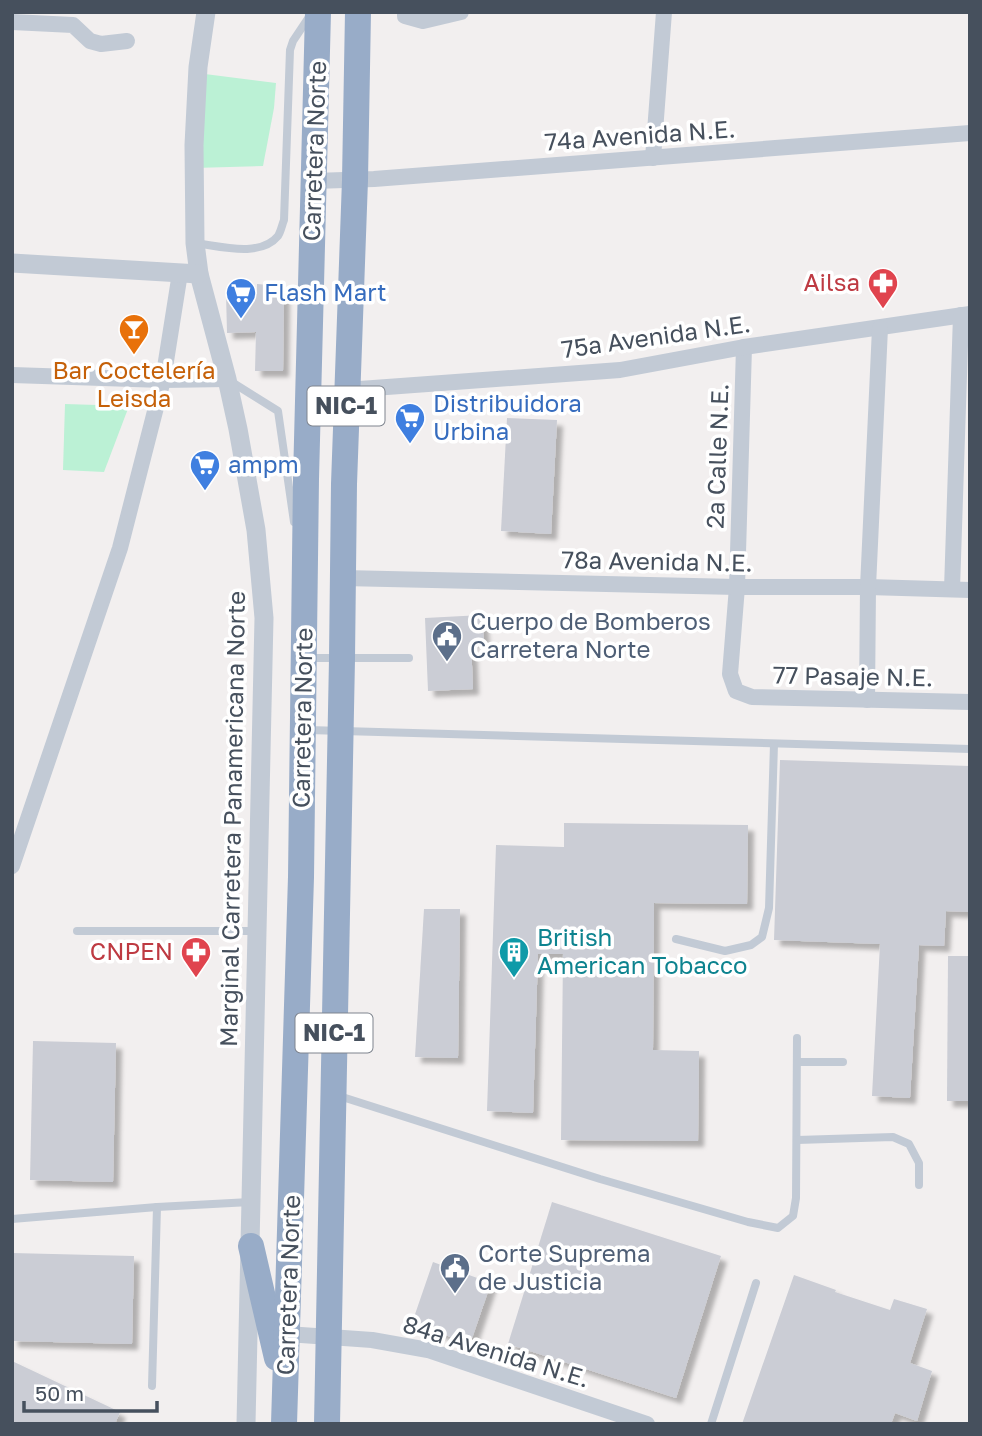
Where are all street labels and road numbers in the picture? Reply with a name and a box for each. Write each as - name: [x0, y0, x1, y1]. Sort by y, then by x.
- street label: Carretera Norte: [296, 60, 331, 242]
- street label: 74a Avenida N.E.: [543, 113, 736, 156]
- street label: 75a Avenida N.E.: [559, 308, 752, 363]
- street label: 2a Calle N.E.: [699, 383, 734, 529]
- road number: NIC-1: [308, 386, 384, 426]
- street label: 78a Avenida N.E.: [561, 544, 753, 577]
- street label: Marginal Carretera Panamericana Norte: [213, 591, 250, 1047]
- street label: Carretera Norte: [285, 627, 318, 808]
- street label: 77 Pasaje N.E.: [773, 660, 933, 691]
- road number: NIC-1: [296, 1014, 372, 1052]
- street label: Carretera Norte: [270, 1194, 305, 1376]
- street label: 84a Avenida N.E.: [400, 1308, 593, 1393]

